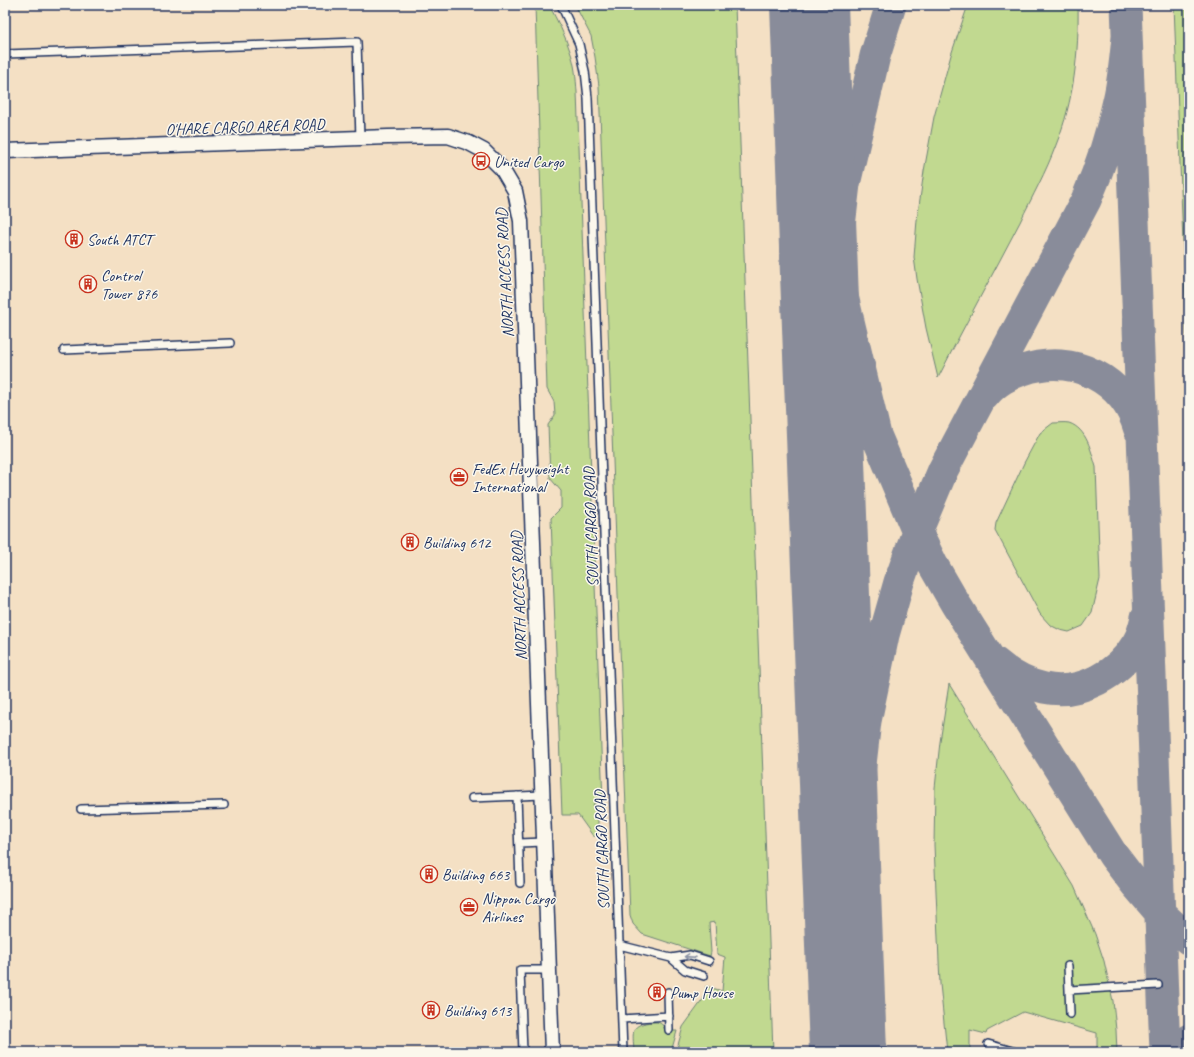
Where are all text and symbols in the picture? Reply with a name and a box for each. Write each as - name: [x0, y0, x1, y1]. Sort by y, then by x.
- street label: O'HARE CARGO AREA ROAD: [165, 114, 327, 140]
- bus stop icon: United Cargo: [471, 151, 491, 171]
- place label: United Cargo: [494, 152, 565, 172]
- street label: NORTH ACCESS ROAD: [492, 206, 518, 338]
- building icon: South ATCT: [64, 229, 84, 249]
- place label: South ATCT: [87, 230, 157, 250]
- place label: Control Tower 876: [101, 266, 158, 304]
- building icon: Control Tower 876: [78, 274, 98, 294]
- place label: FedEx Hevyweight International: [472, 459, 570, 497]
- street label: SOUTH CARGO ROAD: [579, 465, 603, 587]
- office icon: FedEx Hevyweight International: [449, 467, 469, 487]
- street label: NORTH ACCESS ROAD: [507, 529, 531, 661]
- building icon: Building 612: [400, 532, 420, 552]
- place label: Building 612: [423, 533, 492, 553]
- street label: SOUTH CARGO ROAD: [590, 788, 614, 910]
- building icon: Building 663: [419, 864, 439, 884]
- place label: Building 663: [442, 865, 511, 885]
- place label: Nippon Cargo Airlines: [482, 889, 556, 927]
- office icon: Nippon Cargo Airlines: [459, 897, 479, 917]
- one-way arrow: [684, 953, 697, 960]
- building icon: Pump House: [647, 982, 667, 1002]
- place label: Pump House: [670, 983, 735, 1003]
- building icon: Building 613: [421, 1000, 441, 1020]
- place label: Building 613: [444, 1001, 513, 1021]

